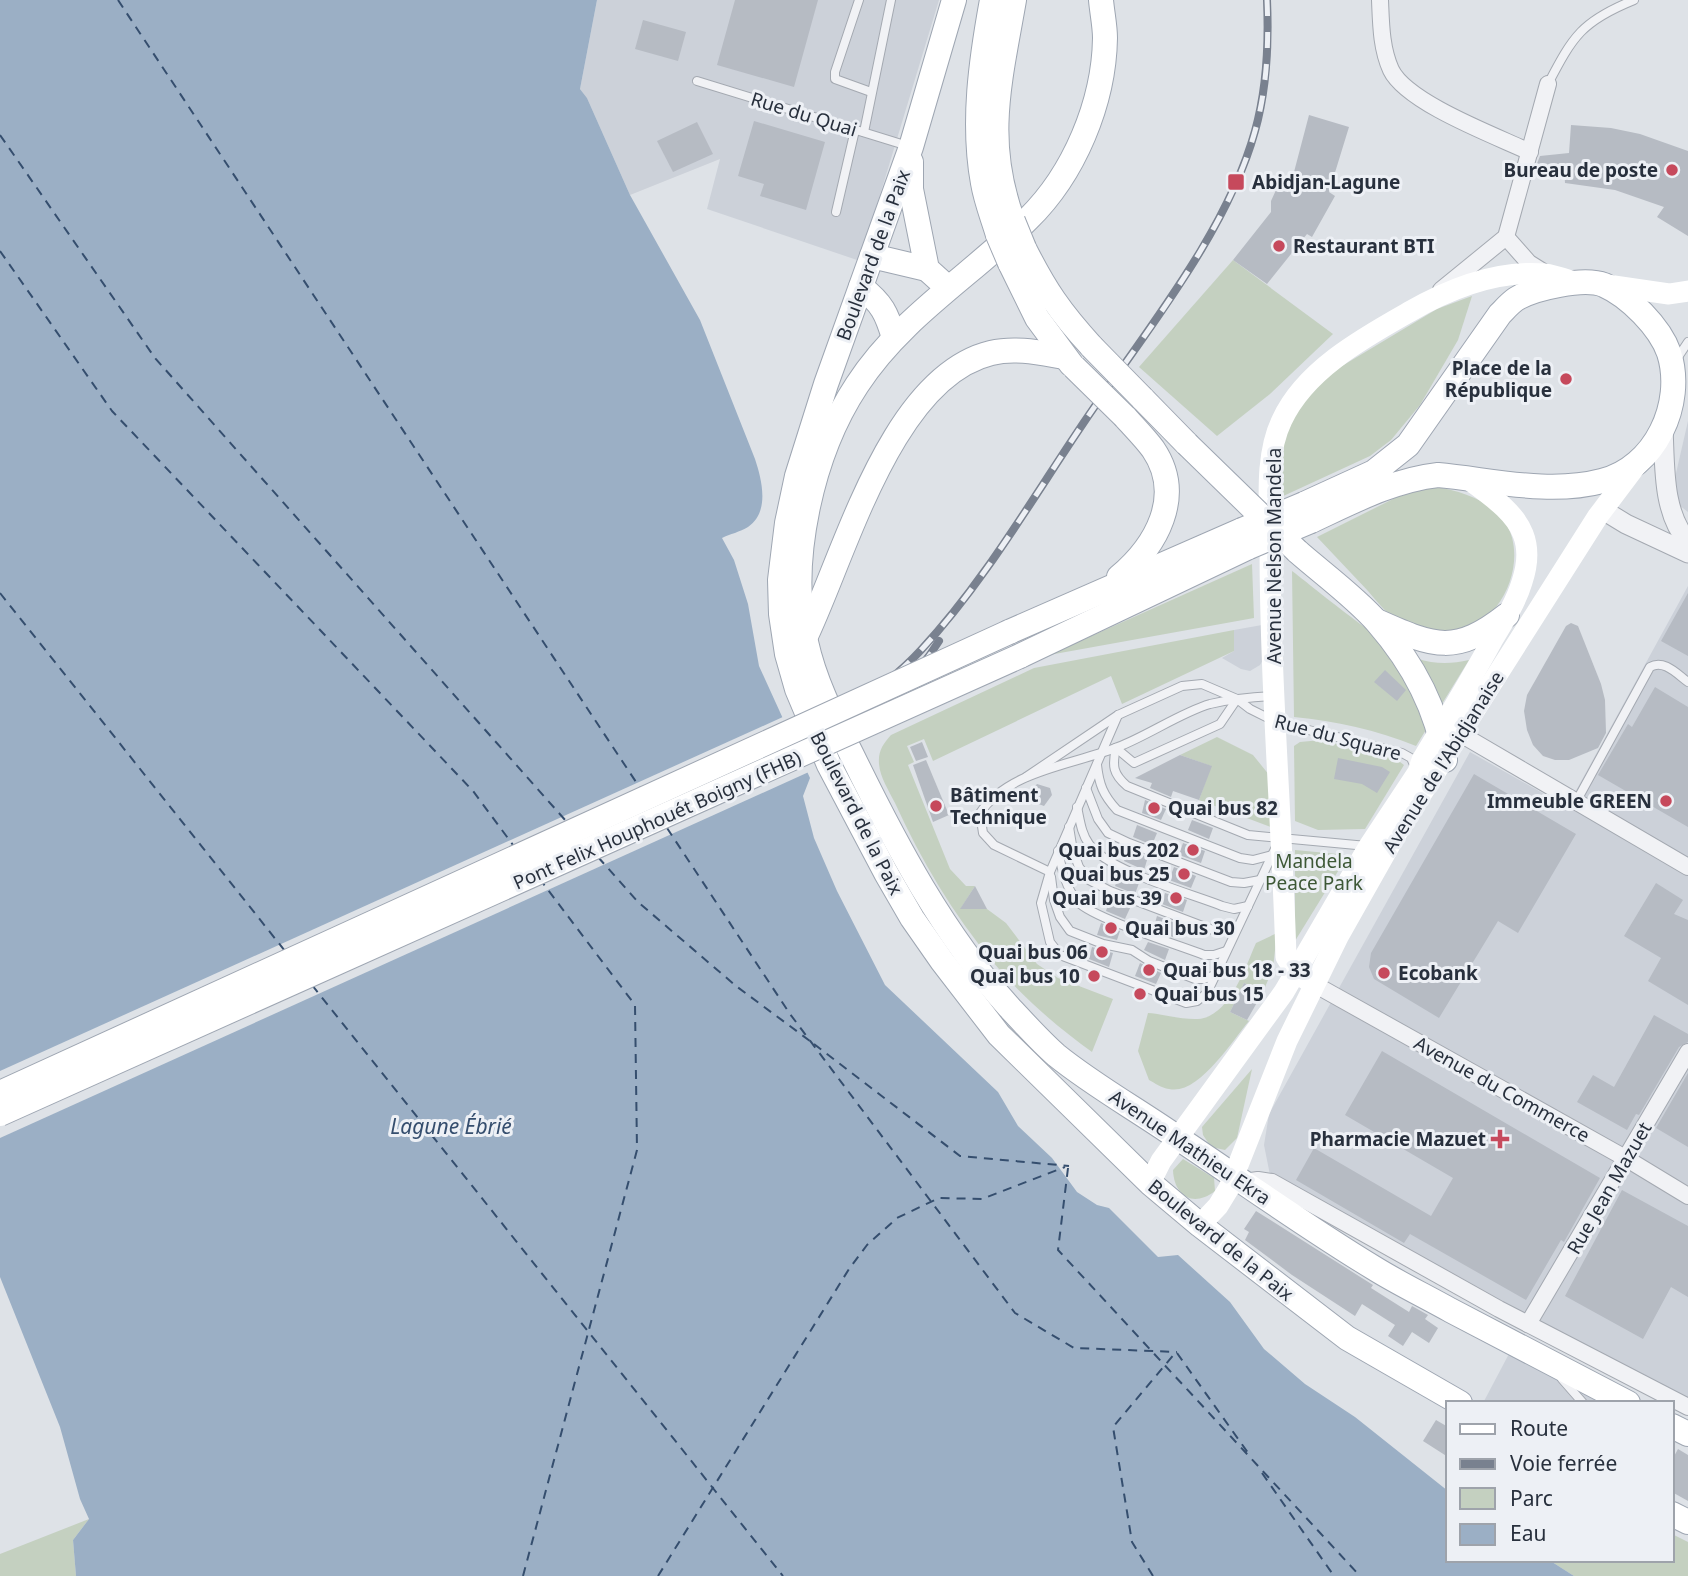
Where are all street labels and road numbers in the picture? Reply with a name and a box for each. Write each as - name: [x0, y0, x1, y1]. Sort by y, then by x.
- street label: Rue du Quai: [748, 86, 860, 142]
- street label: Boulevard de la Paix: [830, 166, 916, 344]
- street label: Avenue Nelson Mandela: [1261, 448, 1287, 664]
- street label: Avenue de l'Abidjanaise: [1376, 666, 1510, 858]
- street label: Rue du Square: [1272, 708, 1404, 766]
- street label: Boulevard de la Paix: [805, 727, 909, 899]
- street label: Pont Felix Houphouét Boigny (FHB): [509, 744, 805, 896]
- street label: Avenue du Commerce: [1410, 1030, 1594, 1148]
- street label: Avenue Mathieu Ekra: [1104, 1083, 1276, 1211]
- street label: Rue Jean Mazuet: [1561, 1117, 1657, 1259]
- street label: Boulevard de la Paix: [1143, 1173, 1299, 1307]

